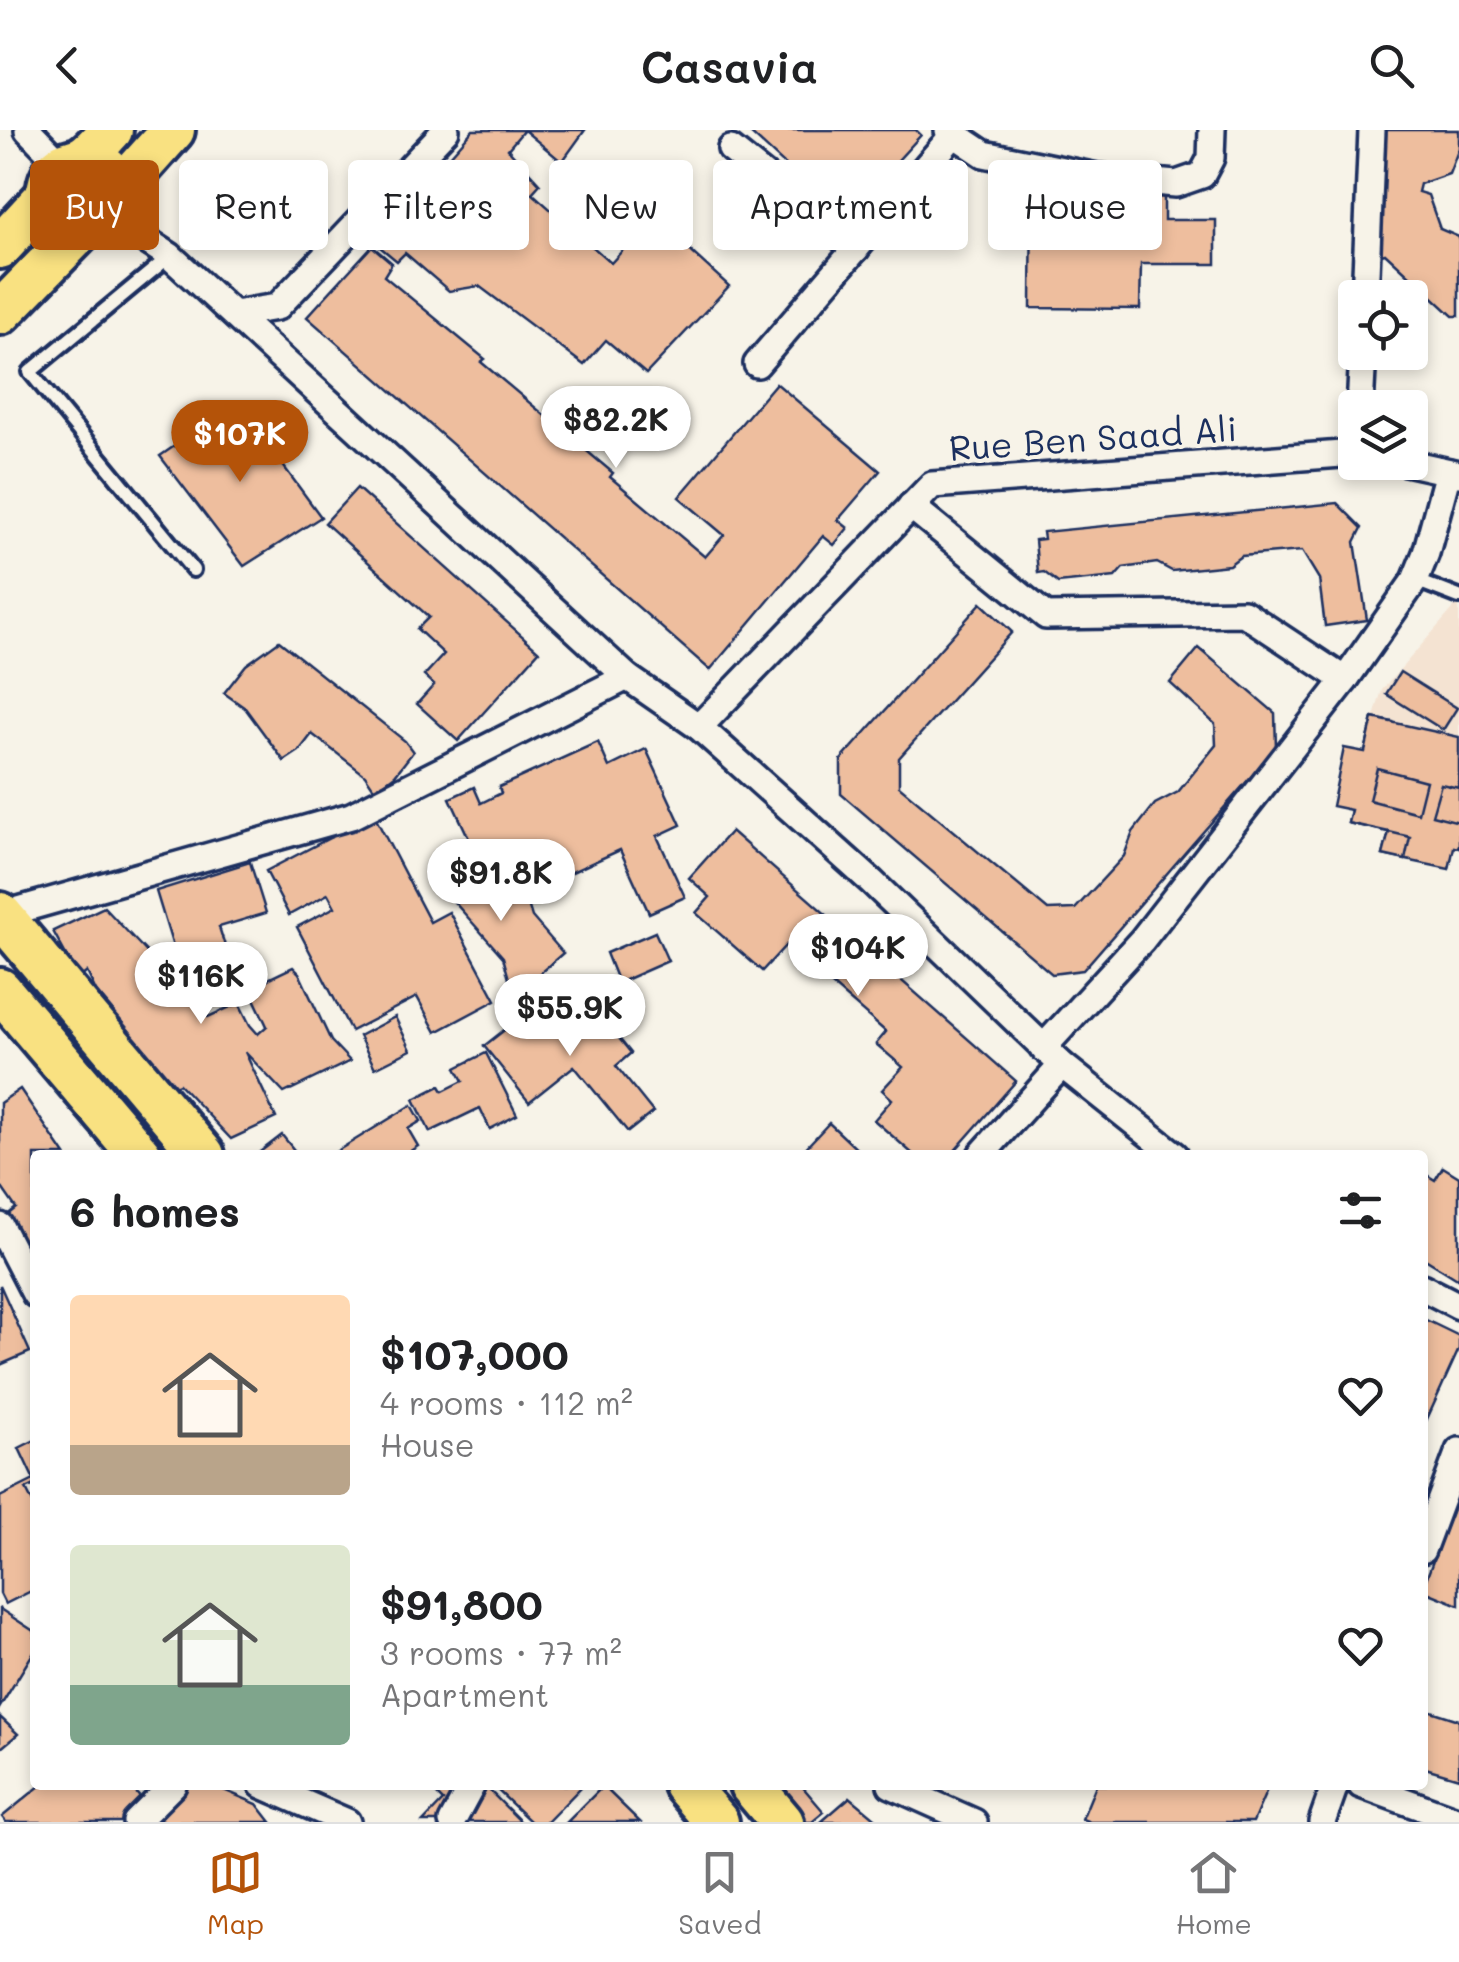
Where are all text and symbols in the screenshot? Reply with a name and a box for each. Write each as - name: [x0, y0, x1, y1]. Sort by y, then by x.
- text: Casavia: [641, 36, 818, 94]
- icon: back: [40, 38, 95, 93]
- icon: search: [1364, 38, 1419, 93]
- chip: Buy: [30, 160, 159, 250]
- chip: Rent: [179, 160, 328, 250]
- chip: Filters: [348, 160, 529, 250]
- chip: New: [549, 160, 693, 250]
- chip: Apartment: [713, 160, 968, 250]
- chip: House: [988, 160, 1162, 250]
- map controls: [1338, 280, 1428, 480]
- button: locate: [1338, 280, 1428, 370]
- pin: $82.2K: [535, 386, 697, 471]
- button: layers: [1338, 390, 1428, 480]
- text: $82.2K: [563, 397, 669, 439]
- pin: $107K: [170, 400, 310, 485]
- street label: Rue Ben Saad Ali: [947, 404, 1239, 470]
- text: $107K: [193, 411, 287, 453]
- pin: $91.8K: [420, 839, 582, 924]
- text: $91.8K: [449, 850, 553, 892]
- pin: $104K: [788, 914, 928, 999]
- text: $104K: [810, 925, 906, 967]
- pin: $116K: [131, 942, 271, 1027]
- text: $116K: [157, 953, 245, 995]
- pin: $55.9K: [489, 974, 651, 1059]
- text: $55.9K: [516, 985, 624, 1027]
- text: 6 homes: [70, 1183, 240, 1238]
- icon: filters: [1333, 1183, 1388, 1238]
- text: $107,000: [380, 1326, 569, 1381]
- icon: home: [150, 1335, 270, 1455]
- icon: heart: [1333, 1368, 1388, 1423]
- text: 4 rooms · 112 m²: [380, 1381, 633, 1423]
- text: House: [380, 1423, 475, 1465]
- text: $91,800: [380, 1576, 543, 1631]
- icon: home: [150, 1585, 270, 1705]
- icon: heart: [1333, 1618, 1388, 1673]
- text: 3 rooms · 77 m²: [380, 1631, 622, 1673]
- text: Apartment: [380, 1673, 549, 1715]
- tab: Map: [207, 1845, 264, 1941]
- tab: Saved: [678, 1845, 761, 1941]
- tab: Home: [1176, 1845, 1252, 1941]

